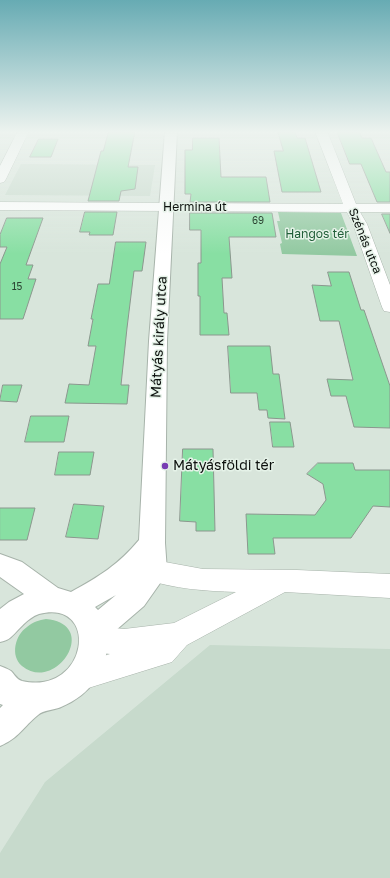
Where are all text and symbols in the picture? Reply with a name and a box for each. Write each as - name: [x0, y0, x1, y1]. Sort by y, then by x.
- street label: Hermina út: [163, 200, 227, 214]
- street label: Szénás utca: [345, 206, 385, 276]
- house number: 69: [252, 215, 264, 227]
- park label: Hangos tér: [285, 227, 349, 241]
- street label: Mátyás király utca: [147, 276, 171, 398]
- house number: 15: [12, 281, 22, 293]
- place label: Mátyásföldi tér: [173, 458, 274, 474]
- marker: Mátyásföldi tér: [160, 461, 170, 471]

